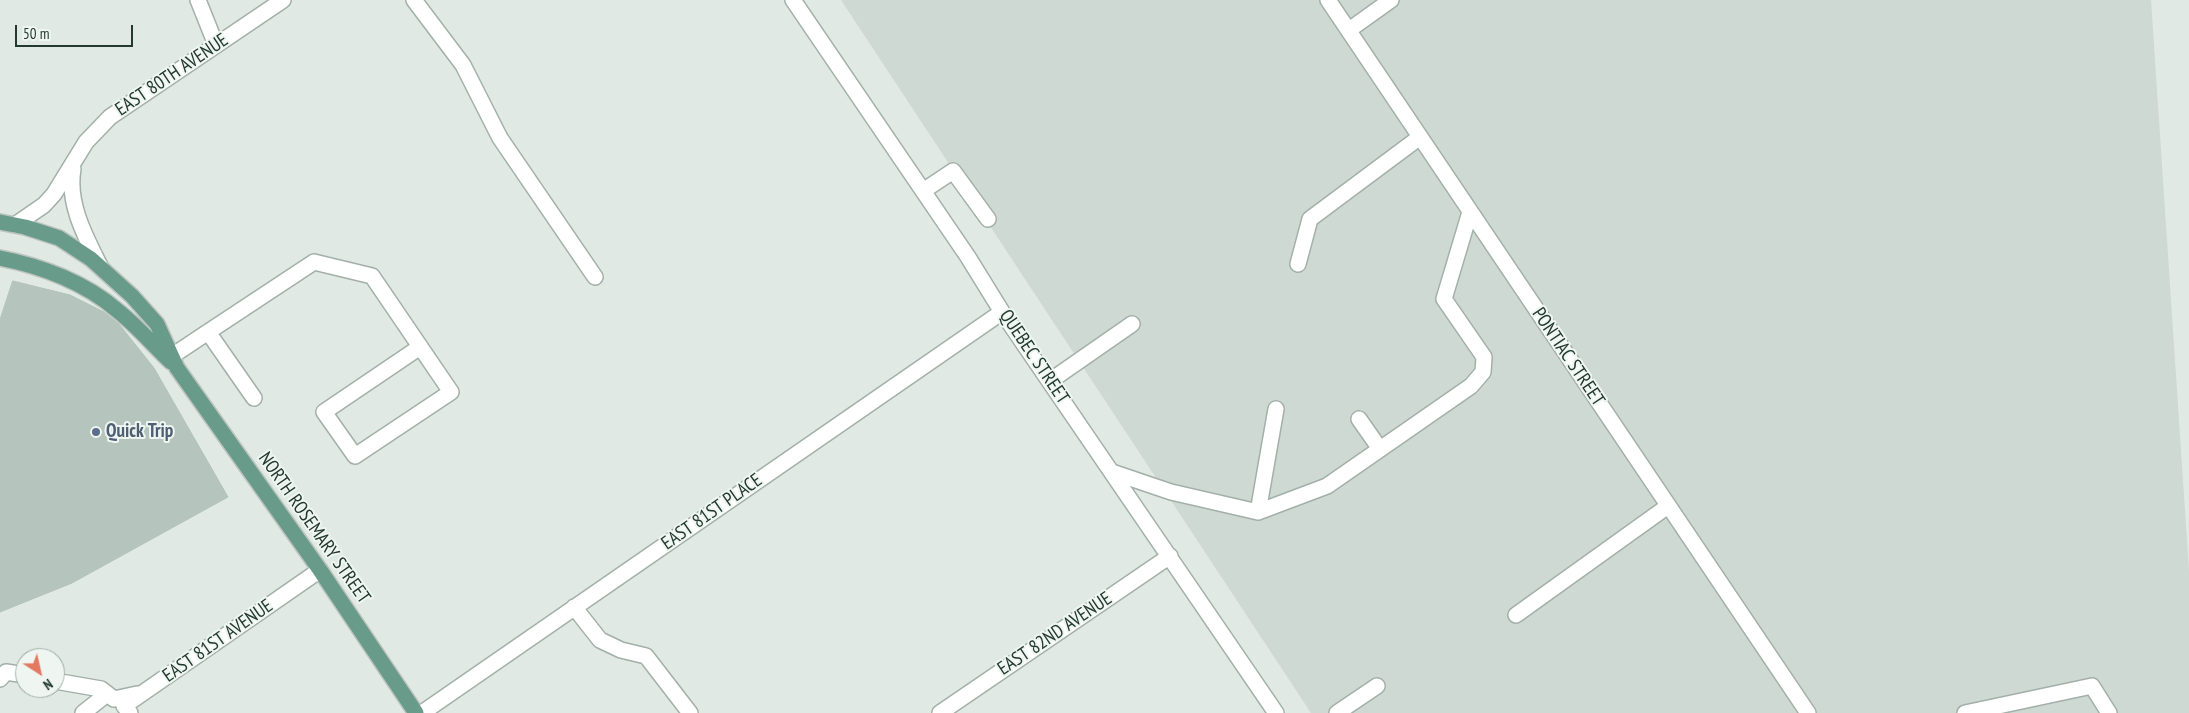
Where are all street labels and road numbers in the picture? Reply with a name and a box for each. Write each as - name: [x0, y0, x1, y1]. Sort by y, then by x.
- street label: EAST 80TH AVENUE: [111, 29, 233, 121]
- street label: PONTIAC STREET: [1527, 303, 1609, 411]
- street label: QUEBEC STREET: [994, 306, 1074, 408]
- street label: NORTH ROSEMARY STREET: [253, 448, 375, 608]
- street label: EAST 81ST PLACE: [657, 469, 767, 555]
- street label: EAST 82ND AVENUE: [994, 587, 1116, 681]
- street label: EAST 81ST AVENUE: [159, 595, 277, 687]

